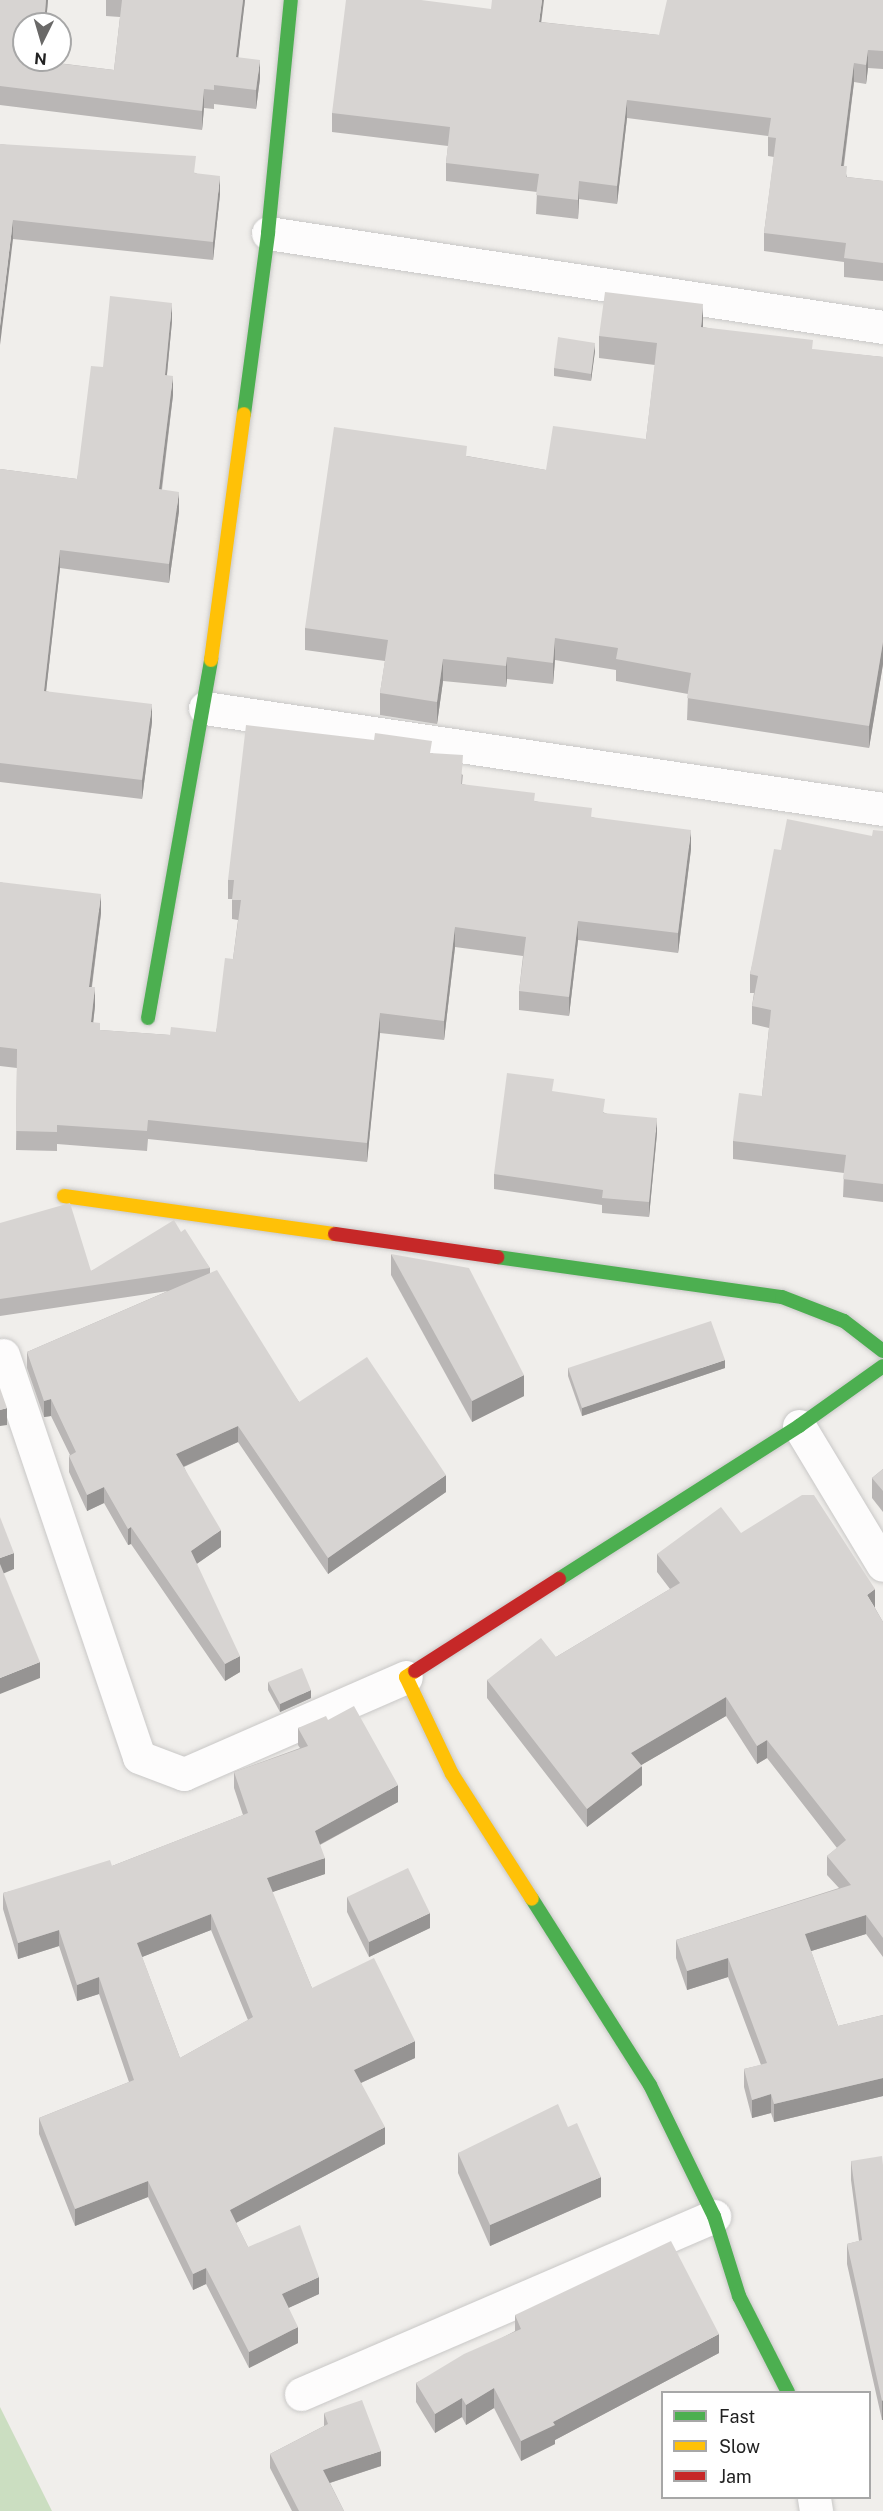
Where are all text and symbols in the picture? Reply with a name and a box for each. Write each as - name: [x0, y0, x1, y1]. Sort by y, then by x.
- north arrow: [12, 12, 72, 72]
- text: N: [34, 48, 48, 68]
- legend: [661, 2391, 871, 2499]
- text: Fast: [719, 2406, 755, 2427]
- text: Slow: [719, 2436, 760, 2457]
- text: Jam: [719, 2466, 752, 2487]

